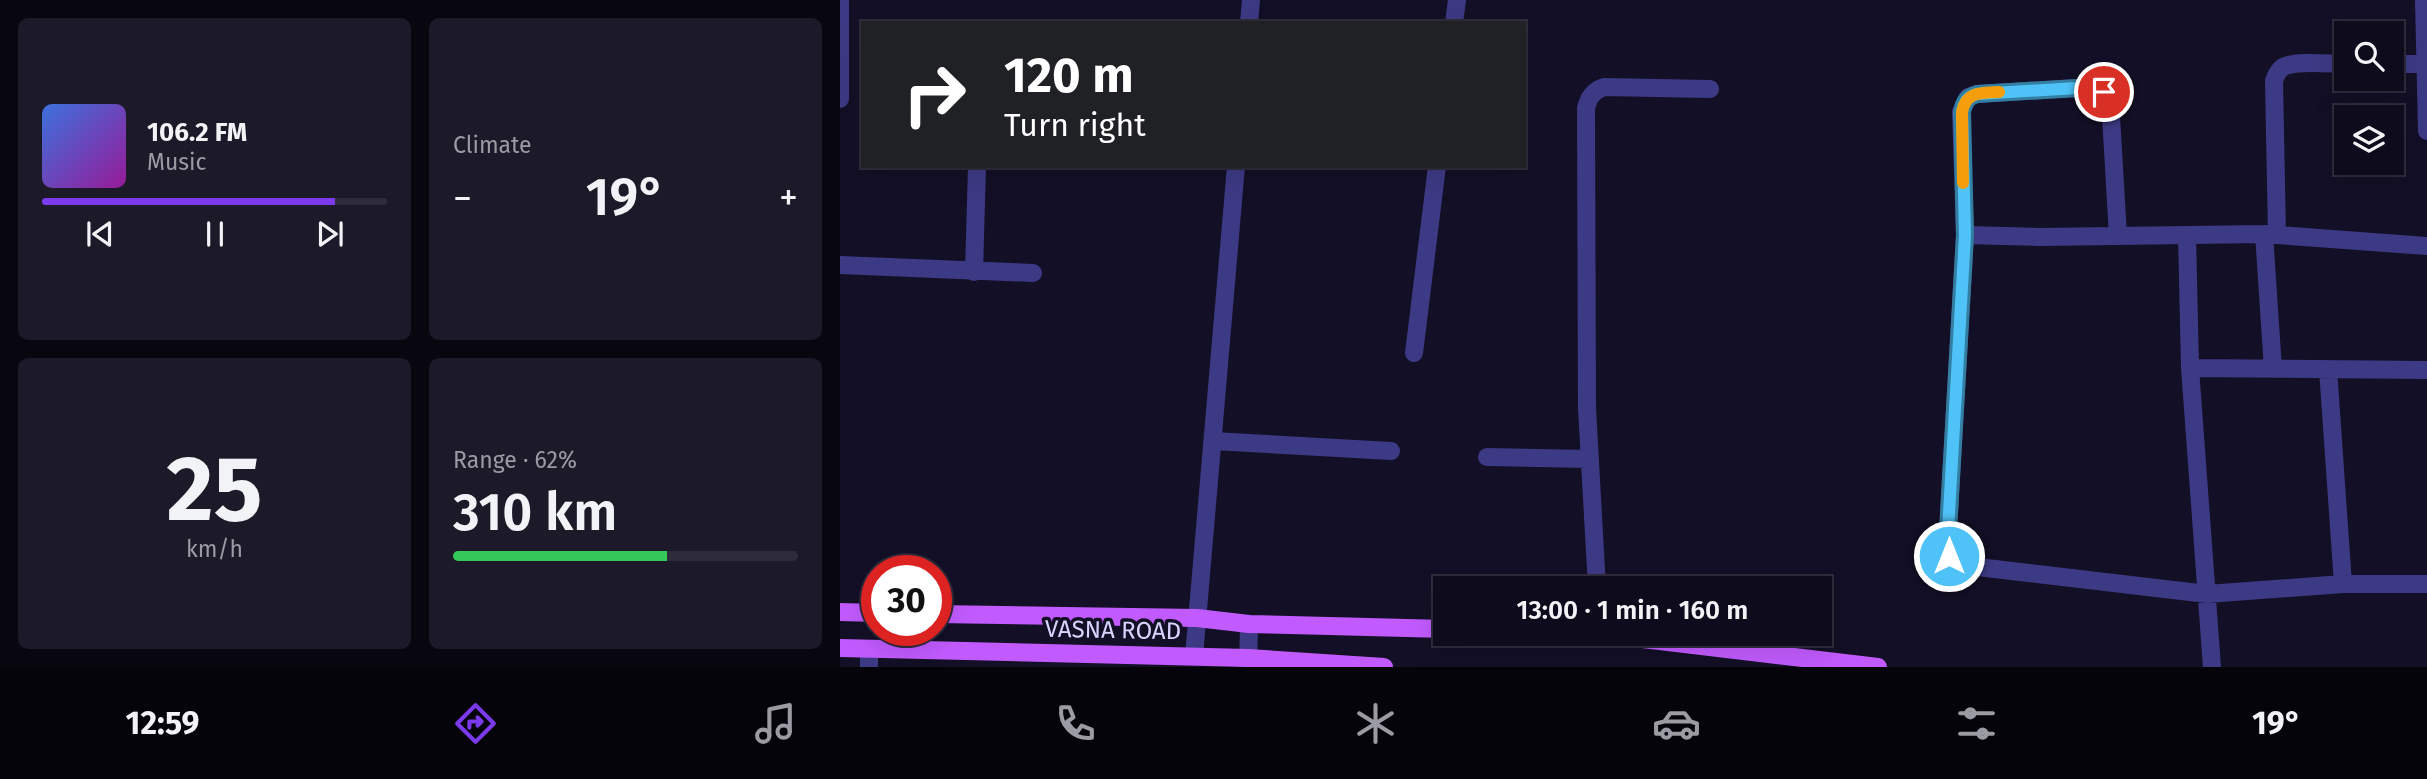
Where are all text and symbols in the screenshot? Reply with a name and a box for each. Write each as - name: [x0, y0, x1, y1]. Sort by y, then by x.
- map controls: [2334, 21, 2404, 175]
- button: search: [2334, 21, 2404, 91]
- text: 120 m: [1004, 46, 1134, 105]
- icon: right: [889, 49, 980, 140]
- pin: [2074, 62, 2134, 122]
- icon: arrive: [2085, 73, 2123, 111]
- button: layers: [2334, 105, 2404, 175]
- text: Turn right: [1004, 106, 1146, 144]
- text: 106.2 FM: [147, 117, 247, 148]
- text: Climate: [453, 131, 532, 159]
- text: Music: [147, 148, 207, 176]
- text: 19°: [586, 166, 665, 229]
- text: −: [453, 175, 472, 221]
- text: +: [779, 175, 798, 221]
- icon: previous: [81, 215, 119, 253]
- icon: pause: [196, 215, 234, 253]
- icon: next: [311, 215, 349, 253]
- text: 25: [167, 435, 262, 544]
- text: Range · 62%: [453, 446, 577, 474]
- text: 310 km: [453, 481, 617, 544]
- position arrow: [1912, 519, 1986, 593]
- text: km/h: [186, 535, 243, 563]
- speed limit sign: 30: [861, 555, 952, 646]
- text: 13:00 · 1 min · 160 m: [1517, 595, 1748, 626]
- street label: VASNA ROAD: [1045, 615, 1181, 645]
- icon: directions: [451, 699, 500, 748]
- icon: music: [751, 699, 800, 748]
- icon: phone: [1051, 699, 1100, 748]
- icon: climate: [1351, 699, 1400, 748]
- icon: car: [1652, 699, 1701, 748]
- icon: filters: [1952, 699, 2001, 748]
- text: 12:59: [126, 704, 200, 742]
- text: 19°: [2252, 704, 2301, 742]

